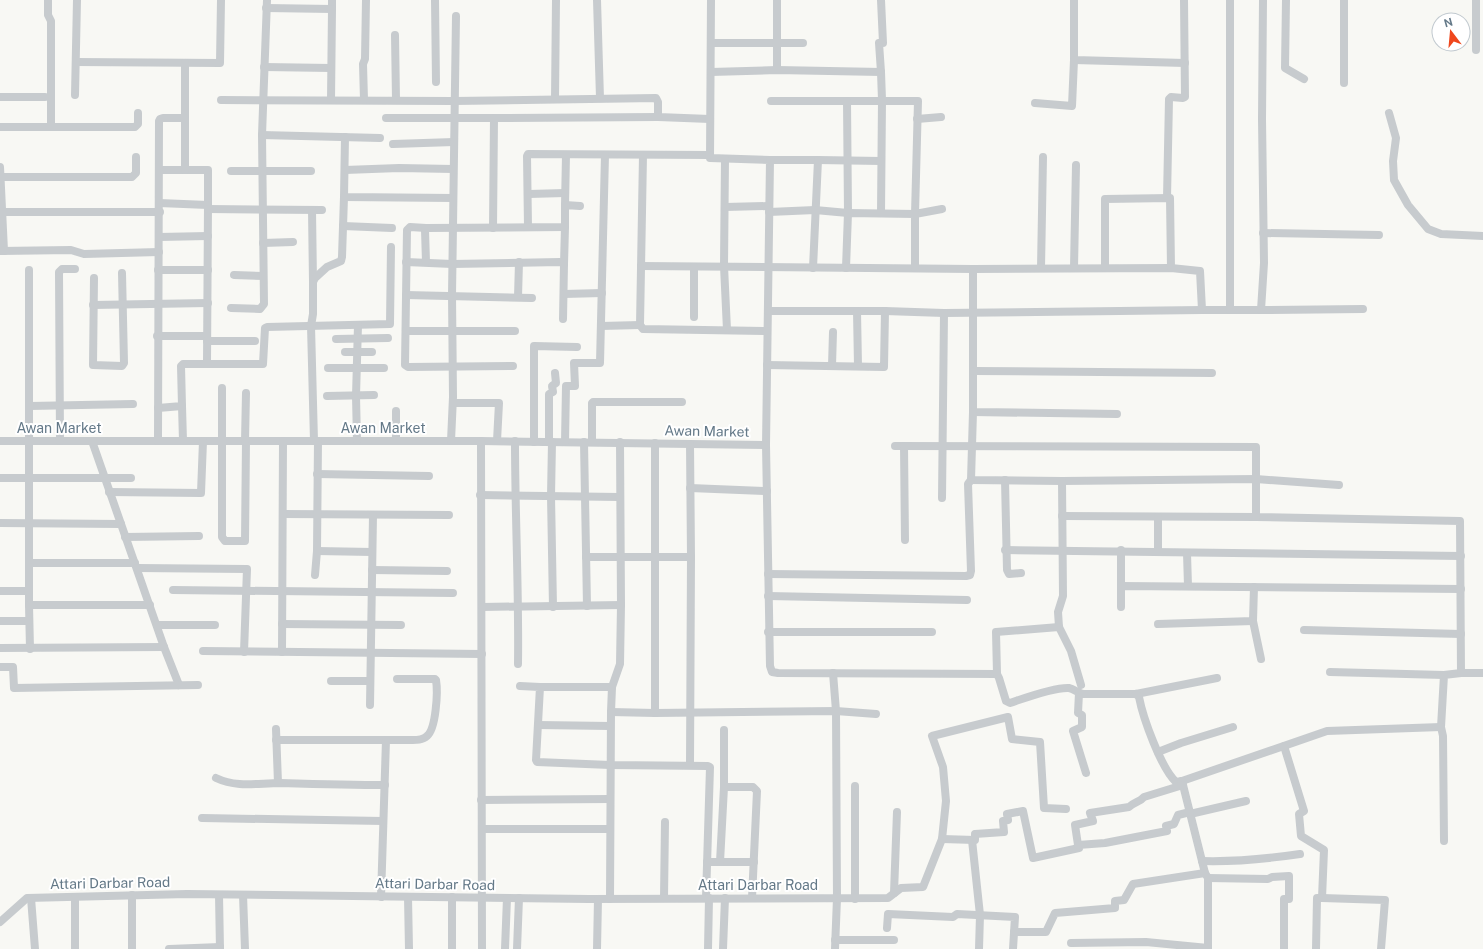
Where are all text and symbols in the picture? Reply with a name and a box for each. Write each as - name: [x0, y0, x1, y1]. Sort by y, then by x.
- north arrow: [1431, 12, 1471, 52]
- text: N: [1442, 15, 1454, 29]
- street label: Awan Market: [16, 420, 102, 436]
- street label: Awan Market: [340, 420, 426, 436]
- street label: Awan Market: [664, 422, 750, 440]
- street label: Attari Darbar Road: [50, 874, 170, 892]
- street label: Attari Darbar Road: [375, 875, 495, 893]
- street label: Attari Darbar Road: [698, 877, 818, 893]

